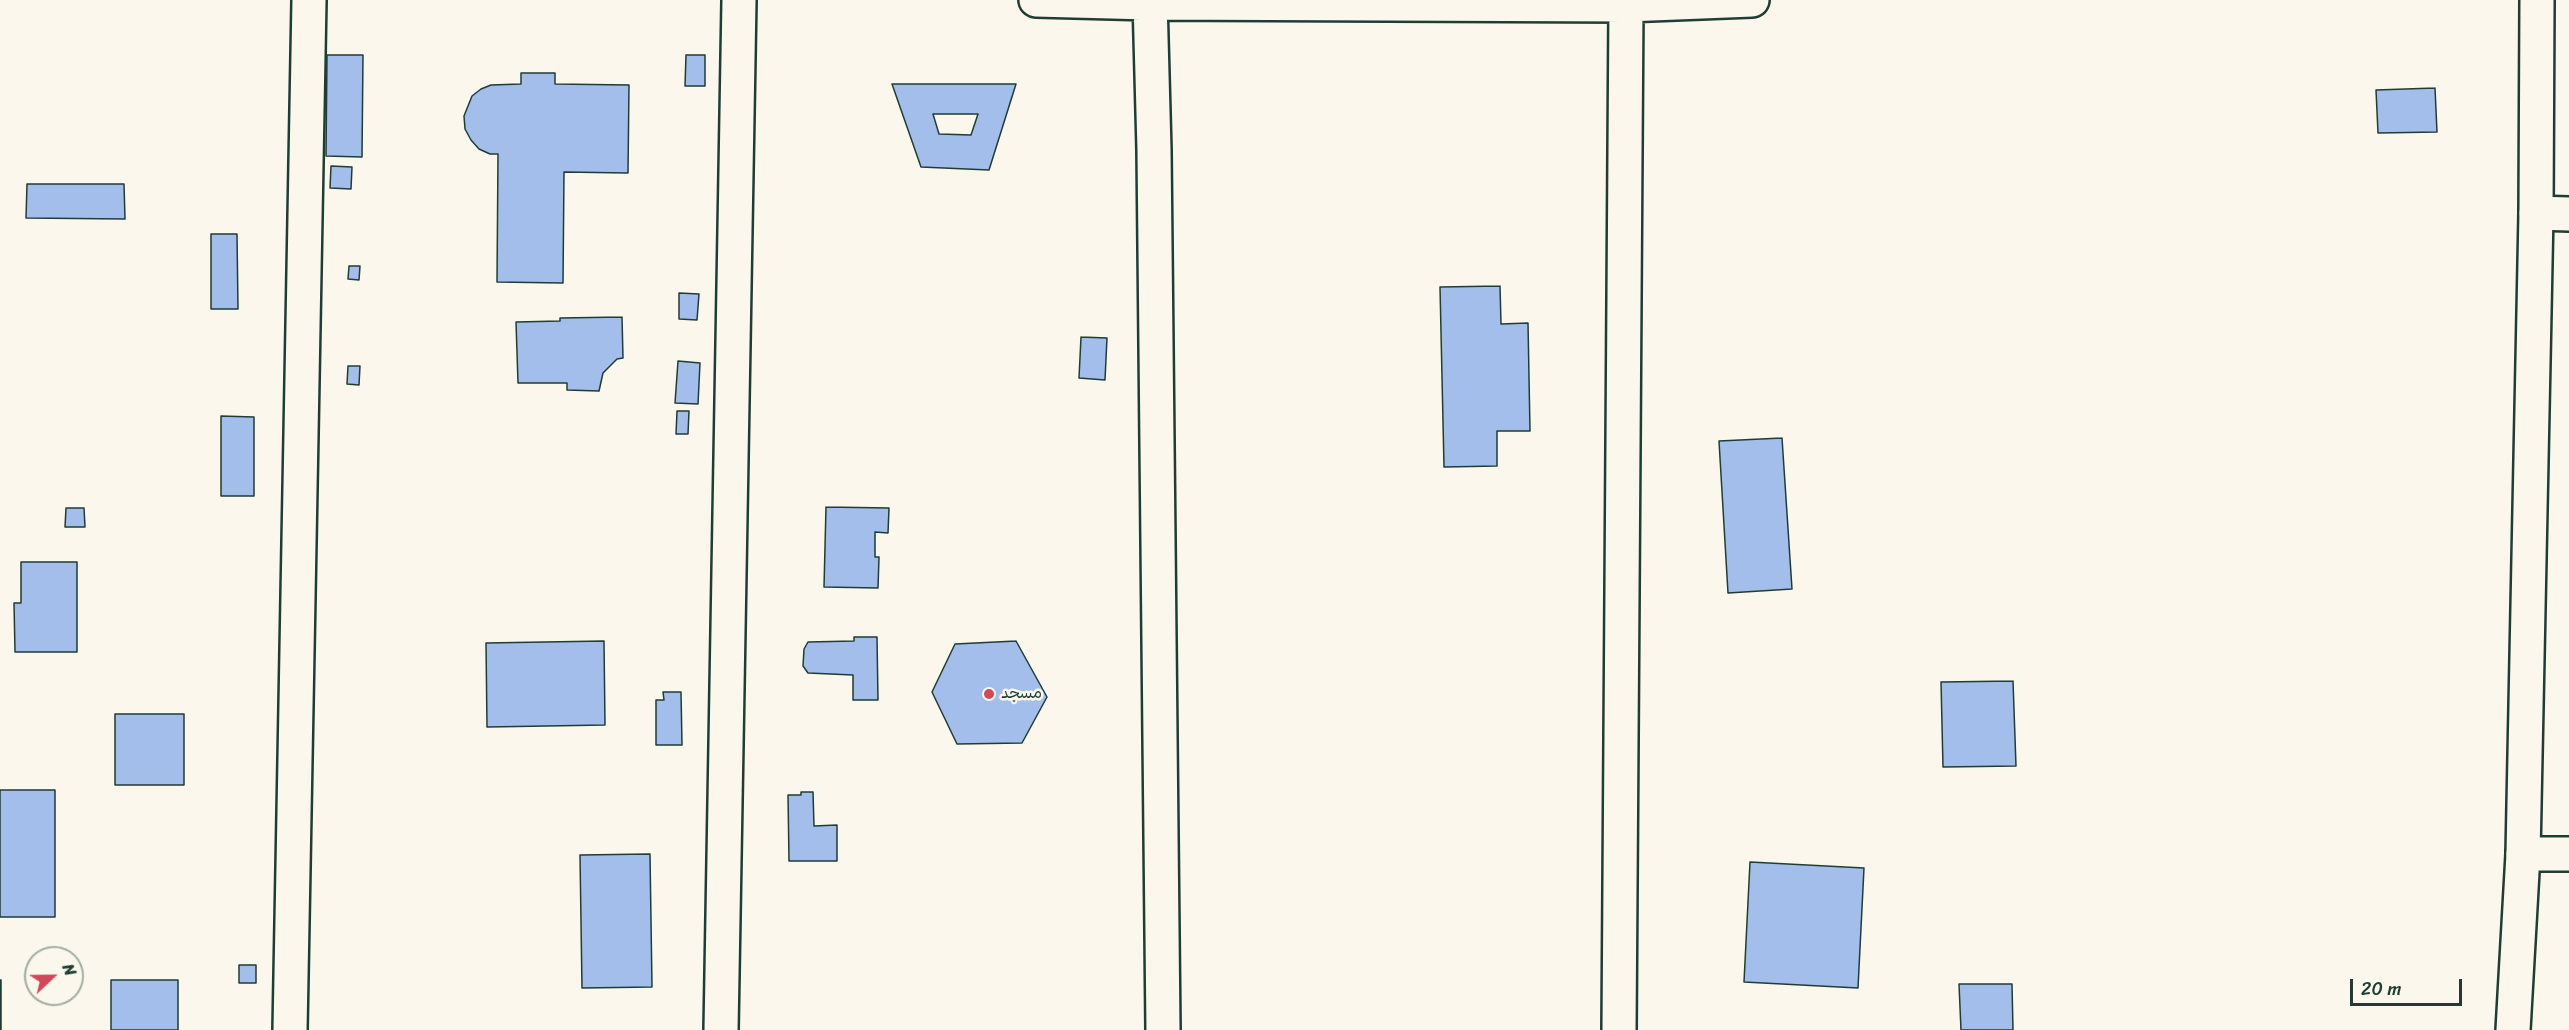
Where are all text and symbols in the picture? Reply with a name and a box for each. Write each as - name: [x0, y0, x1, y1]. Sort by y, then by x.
- place label: مسجد: [1001, 684, 1042, 704]
- marker: مسجد: [982, 687, 996, 701]
- north arrow: [24, 946, 84, 1006]
- text: N: [54, 959, 85, 980]
- scale bar: [2353, 967, 2466, 1005]
- text: 20 m: [2361, 973, 2401, 1005]

